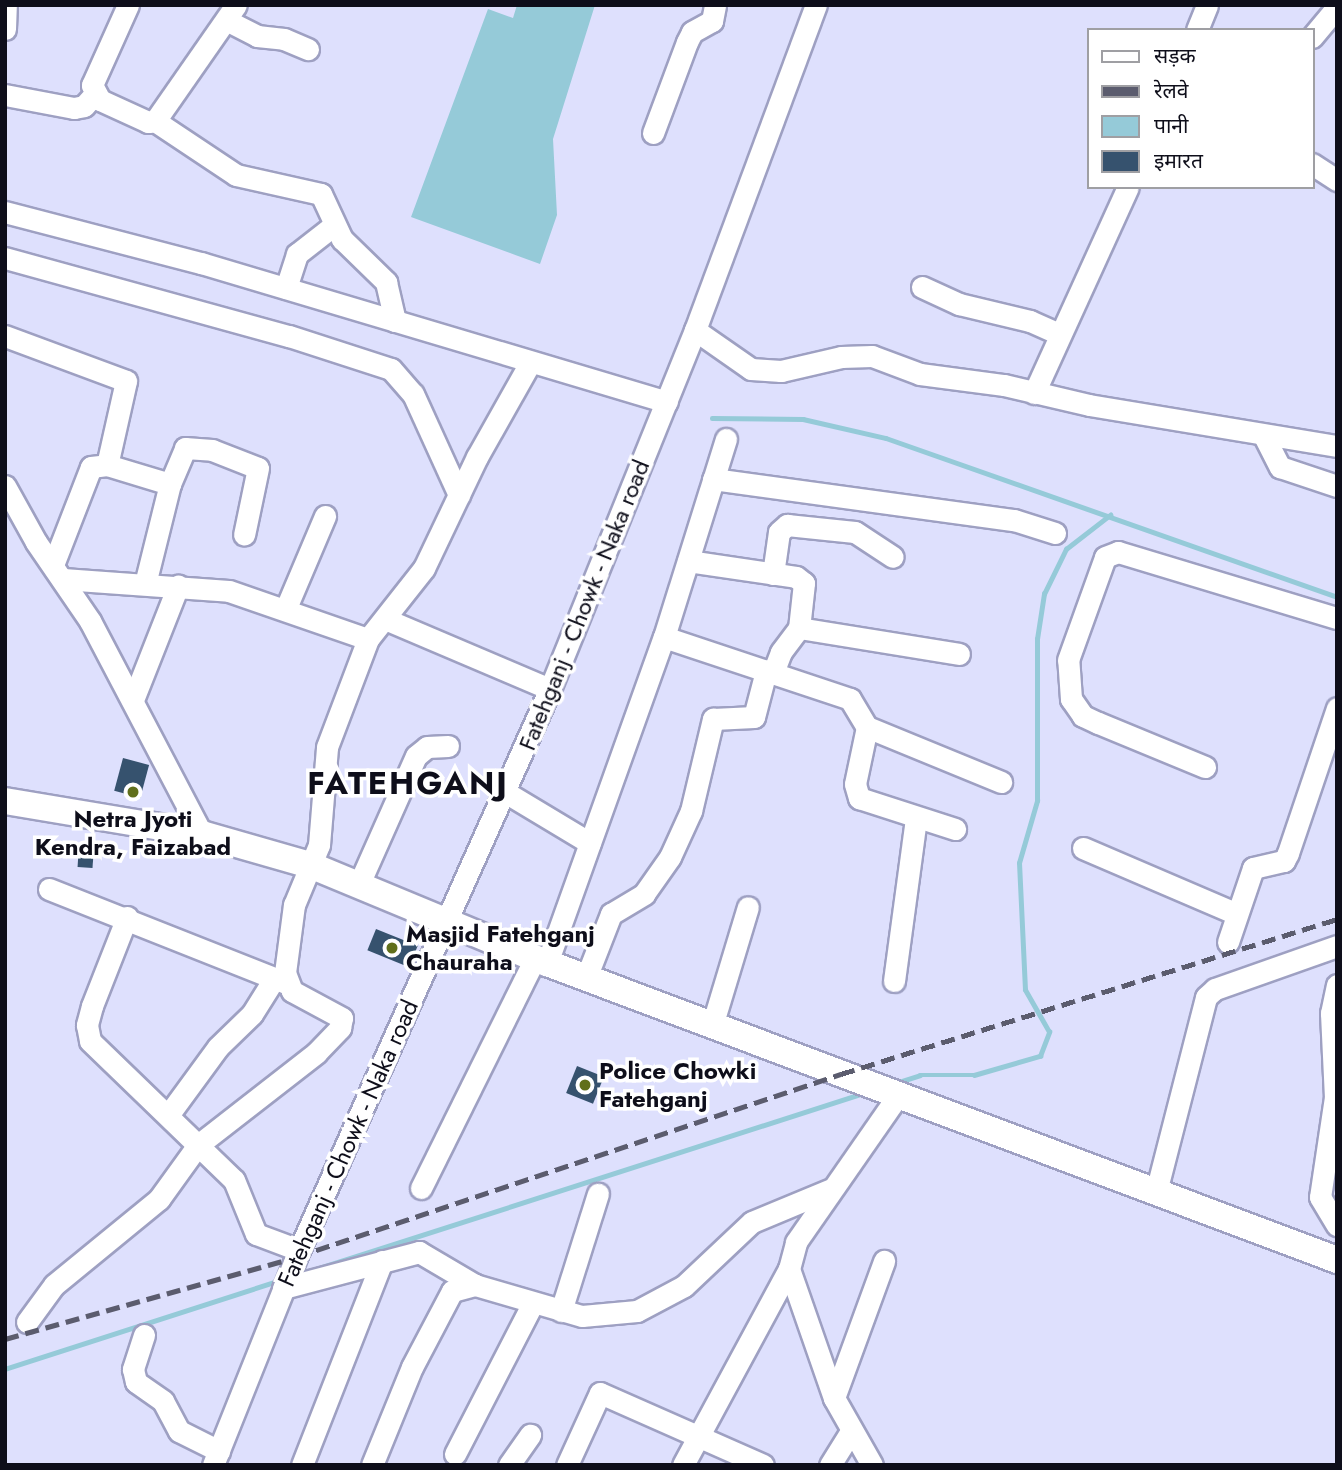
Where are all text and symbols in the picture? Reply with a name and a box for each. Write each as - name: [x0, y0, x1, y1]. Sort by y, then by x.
- legend: [1086, 28, 1314, 189]
- text: सड़क: [1154, 41, 1196, 71]
- text: रेलवे: [1154, 76, 1189, 106]
- text: पानी: [1154, 111, 1188, 141]
- text: इमारत: [1154, 146, 1203, 176]
- street label: Fatehganj - Chowk - Naka road: [512, 456, 656, 754]
- district label: FATEHGANJ: [308, 764, 508, 802]
- marker: Netra Jyoti Kendra, Faizabad: [123, 782, 143, 802]
- place label: Netra Jyoti Kendra, Faizabad: [35, 805, 231, 861]
- place label: Masjid Fatehganj Chauraha: [406, 920, 595, 976]
- marker: Masjid Fatehganj Chauraha: [384, 940, 400, 956]
- street label: Fatehganj - Chowk - Naka road: [272, 995, 424, 1291]
- place label: Police Chowki Fatehganj: [599, 1057, 756, 1113]
- marker: Police Chowki Fatehganj: [577, 1077, 593, 1093]

